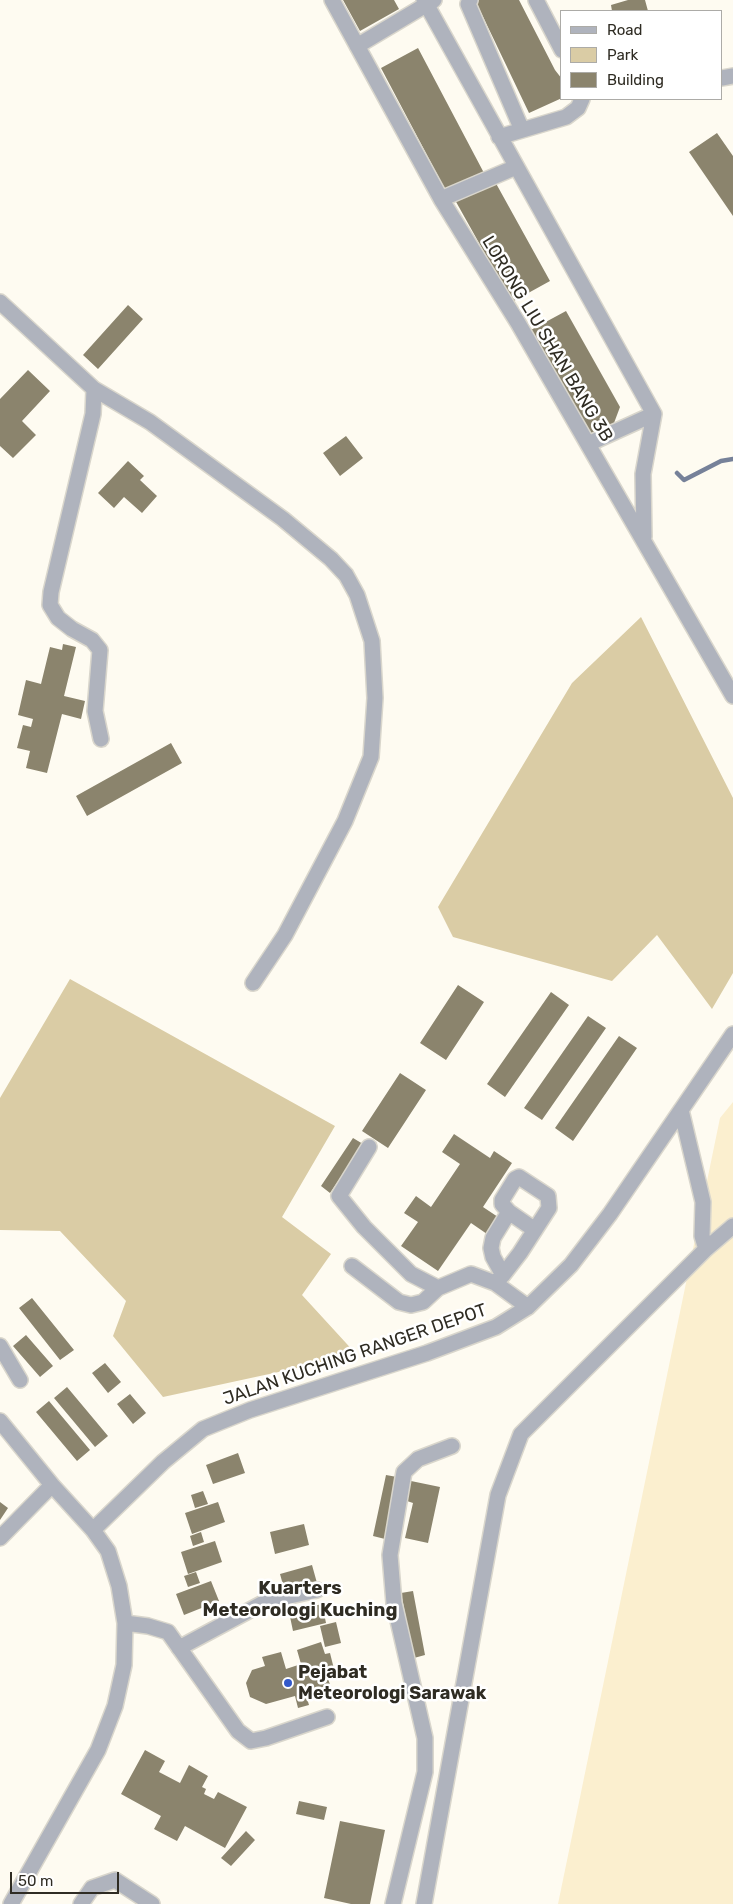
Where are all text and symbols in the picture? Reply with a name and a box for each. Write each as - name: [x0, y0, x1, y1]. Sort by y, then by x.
- legend: [560, 10, 723, 100]
- text: Road: [607, 21, 643, 39]
- text: Park: [607, 46, 638, 64]
- text: Building: [607, 71, 664, 89]
- street label: LORONG LIU SHAN BANG 3B: [477, 232, 617, 446]
- street label: JALAN KUCHING RANGER DEPOT: [220, 1300, 490, 1410]
- district label: Kuarters Meteorologi Kuching: [202, 1578, 398, 1622]
- place label: Pejabat Meteorologi Sarawak: [298, 1662, 486, 1705]
- marker: Pejabat Meteorologi Sarawak: [282, 1677, 294, 1689]
- scale bar: [12, 1862, 121, 1894]
- text: 50 m: [18, 1872, 53, 1890]

